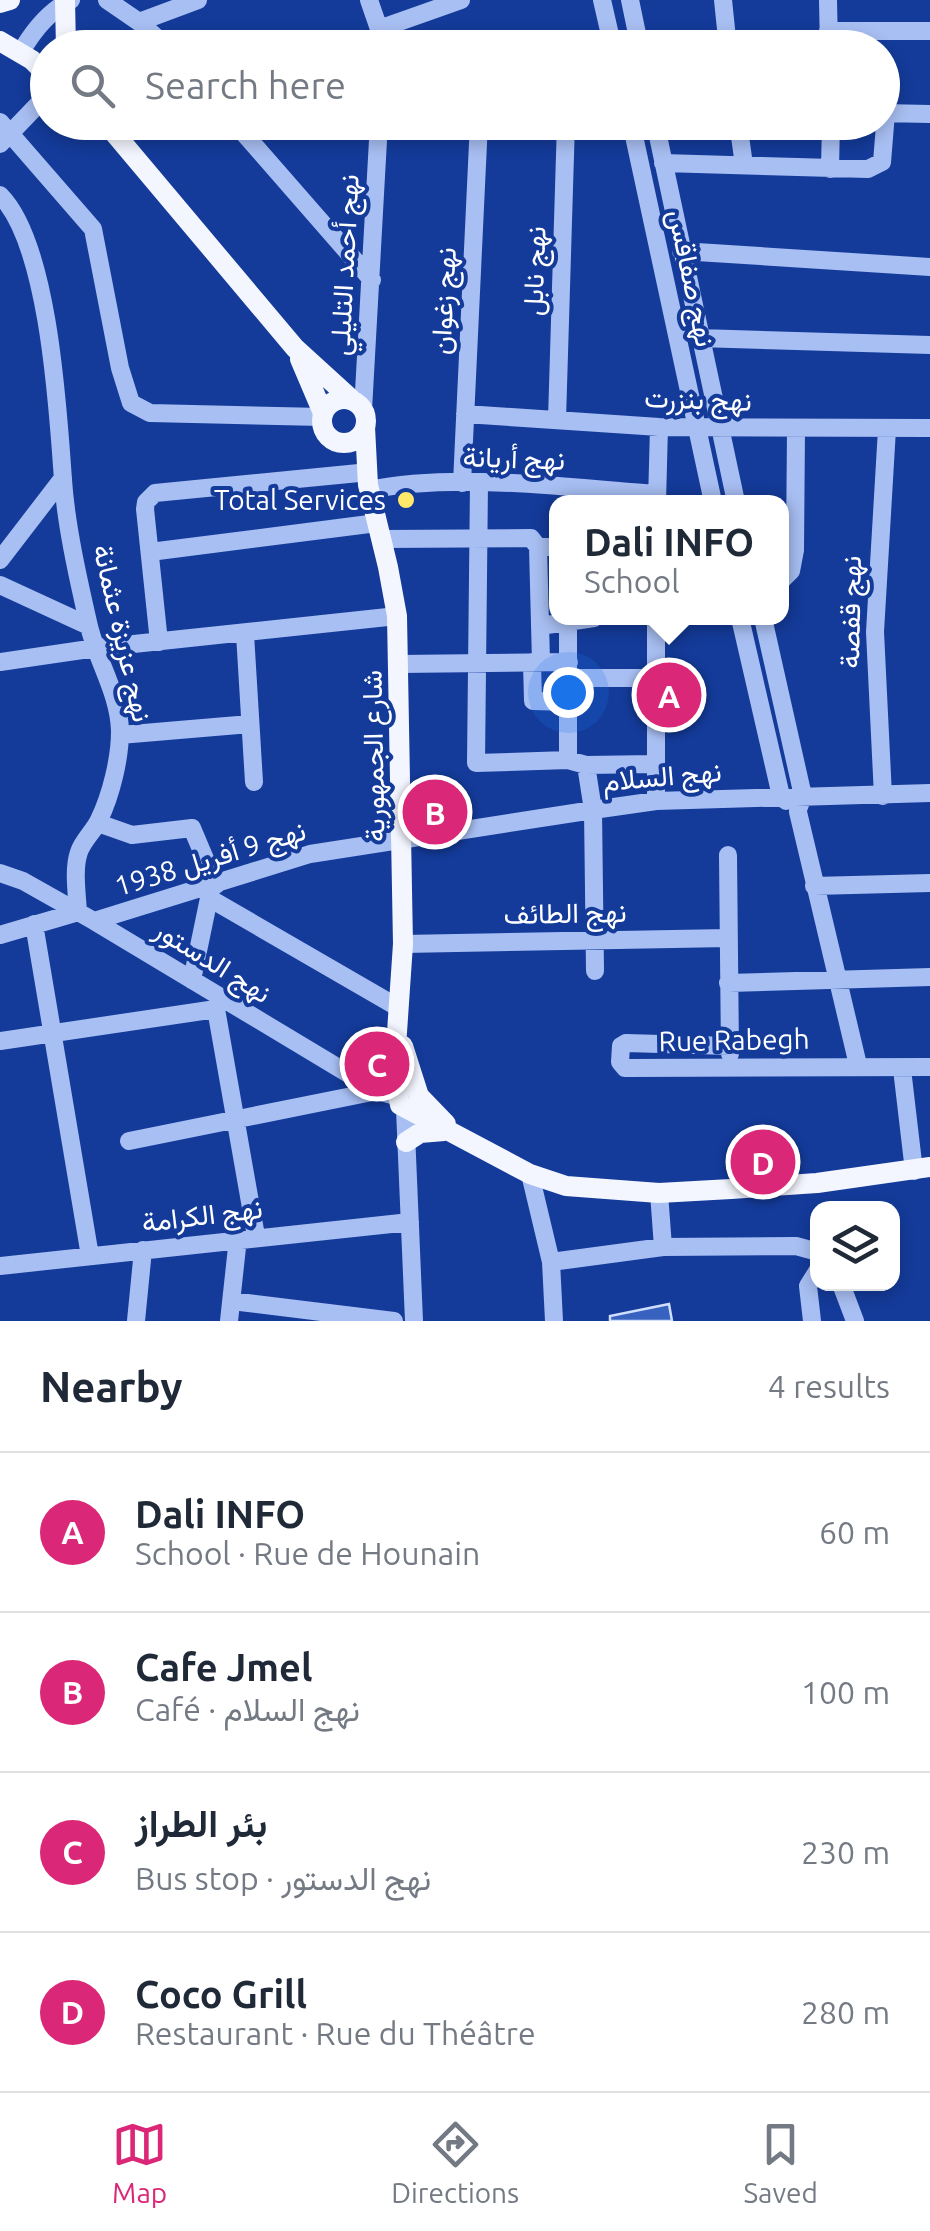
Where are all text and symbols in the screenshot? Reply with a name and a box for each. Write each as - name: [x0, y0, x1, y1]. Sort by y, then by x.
- search box: [30, 30, 900, 140]
- icon: search: [65, 58, 120, 113]
- text: Search here: [145, 64, 346, 106]
- street label: نهج أحمد التليلي: [323, 173, 372, 357]
- street label: نهج صفاقس: [658, 206, 722, 350]
- street label: نهج نابل: [516, 226, 556, 317]
- street label: نهج زغوان: [424, 246, 466, 356]
- street label: نهج بنزرت: [644, 381, 752, 421]
- street label: نهج أريانة: [462, 440, 566, 480]
- place label: Total Services: [214, 484, 386, 515]
- marker: Total Services: [395, 489, 417, 511]
- popup: [549, 495, 789, 625]
- text: Dali INFO: [584, 521, 754, 563]
- street label: نهج عزيزة عثمانة: [83, 541, 159, 726]
- street label: نهج قفصة: [833, 555, 871, 669]
- text: School: [584, 563, 680, 599]
- pin: A: [636, 658, 702, 732]
- your location: [543, 667, 594, 718]
- street label: شارع الجمهورية: [356, 670, 393, 842]
- street label: نهج السلام: [601, 755, 723, 801]
- pin: B: [402, 774, 468, 850]
- street label: نهج 9 أفريل 1938: [111, 814, 310, 906]
- street label: نهج الطائف: [503, 896, 627, 934]
- street label: نهج الدستور: [146, 912, 277, 1013]
- street label: Rue Rabegh: [658, 1023, 810, 1056]
- pin: C: [344, 1026, 410, 1102]
- pin: D: [730, 1124, 796, 1200]
- street label: نهج الكرامة: [140, 1192, 265, 1242]
- map controls: [810, 1201, 900, 1291]
- button: layers: [810, 1201, 900, 1291]
- text: Nearby: [40, 1363, 183, 1410]
- text: 4 results: [768, 1368, 890, 1404]
- text: Dali INFO: [135, 1493, 305, 1535]
- text: A: [61, 1514, 84, 1550]
- text: 60 m: [819, 1514, 890, 1550]
- text: School · Rue de Hounain: [135, 1535, 480, 1571]
- text: Cafe Jmel: [135, 1646, 312, 1688]
- text: B: [62, 1674, 83, 1710]
- text: 100 m: [801, 1674, 890, 1710]
- text: Café · نهج السلام: [135, 1691, 360, 1727]
- text: بئر الطراز: [135, 1802, 267, 1844]
- text: C: [62, 1834, 83, 1870]
- text: 230 m: [801, 1834, 890, 1870]
- text: Bus stop · نهج الدستور: [135, 1860, 431, 1896]
- text: Coco Grill: [135, 1973, 307, 2015]
- text: D: [61, 1994, 84, 2030]
- text: 280 m: [801, 1994, 890, 2030]
- text: Restaurant · Rue du Théâtre: [135, 2015, 536, 2051]
- tab: Map: [112, 2117, 167, 2208]
- tab: Directions: [391, 2117, 519, 2208]
- tab: Saved: [743, 2117, 818, 2208]

